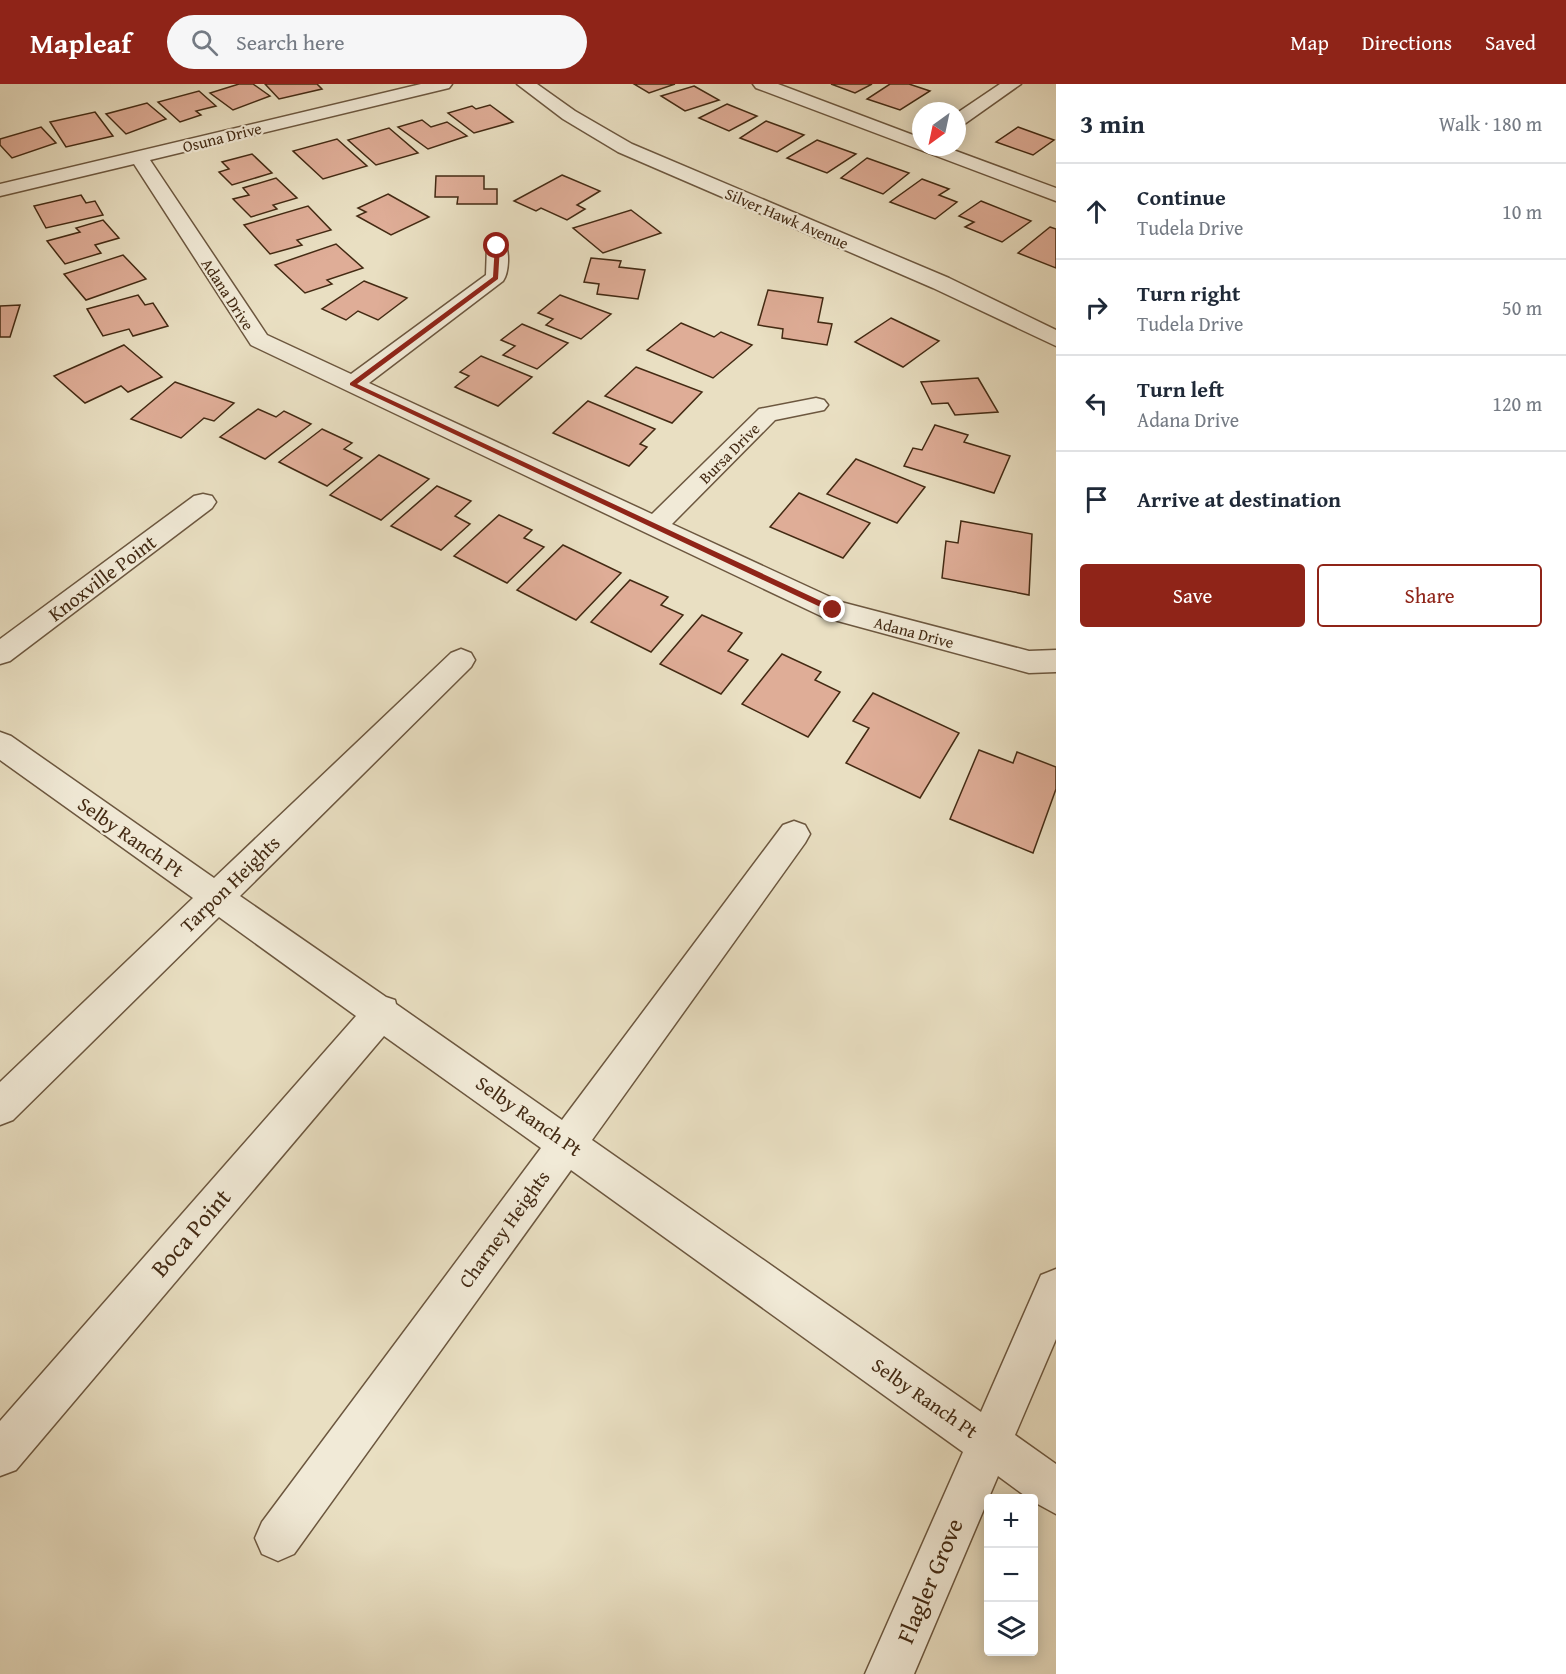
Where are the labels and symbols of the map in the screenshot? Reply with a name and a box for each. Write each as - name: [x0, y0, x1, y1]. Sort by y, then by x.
- north arrow: [912, 102, 966, 156]
- street label: Osuna Drive: [180, 116, 264, 158]
- street label: Silver Hawk Avenue: [722, 181, 852, 255]
- route start: [483, 232, 509, 258]
- street label: Adana Drive: [196, 253, 260, 335]
- street label: Bursa Drive: [693, 417, 765, 489]
- street label: Knoxville Point: [42, 527, 162, 628]
- route end: [819, 596, 845, 622]
- street label: Adana Drive: [871, 610, 957, 654]
- street label: Selby Ranch Pt: [72, 789, 190, 884]
- street label: Tarpon Heights: [173, 828, 286, 939]
- street label: Selby Ranch Pt: [470, 1068, 588, 1163]
- street label: Charney Heights: [451, 1164, 556, 1294]
- street label: Boca Point: [142, 1180, 239, 1285]
- street label: Selby Ranch Pt: [866, 1350, 984, 1445]
- street label: Flagler Grove: [887, 1513, 972, 1649]

